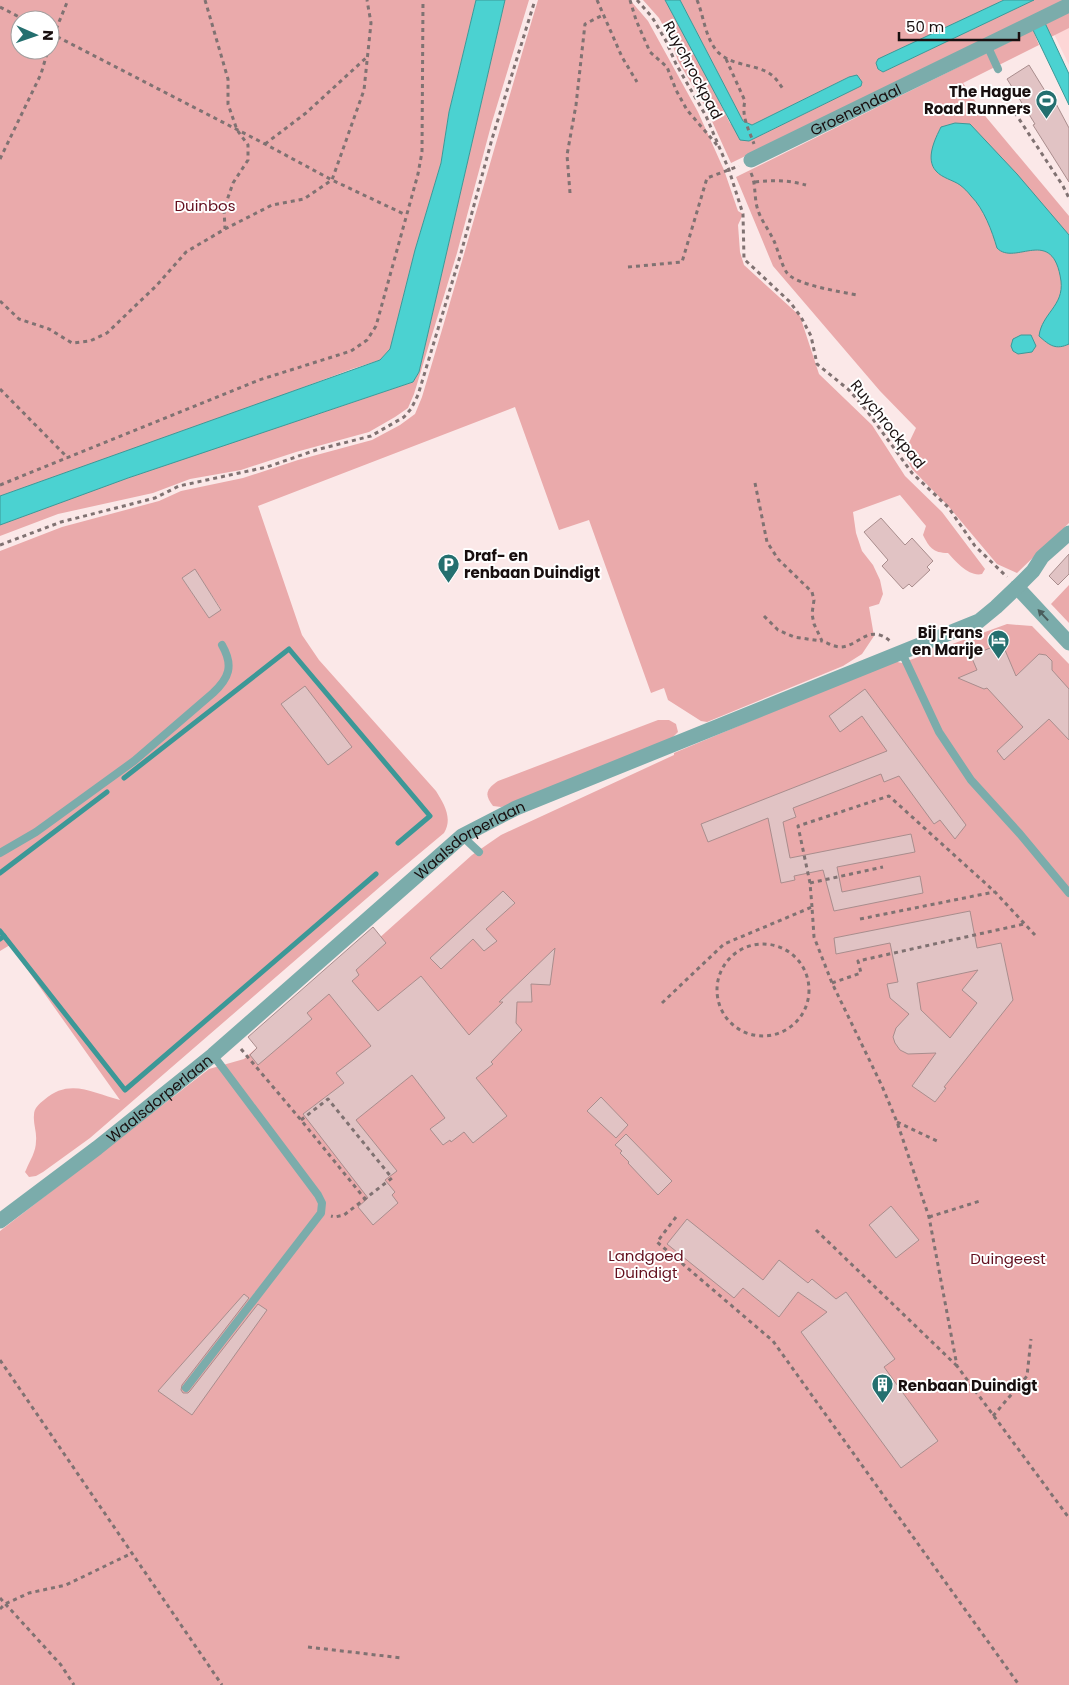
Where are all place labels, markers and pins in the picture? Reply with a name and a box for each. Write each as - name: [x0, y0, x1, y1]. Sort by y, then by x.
- place label: The Hague Road Runners: [924, 81, 1031, 119]
- sports icon: The Hague Road Runners: [1035, 88, 1059, 119]
- place label: Draf- en renbaan Duindigt: [464, 545, 600, 583]
- parking icon: Draf- en renbaan Duindigt: [436, 552, 460, 583]
- place label: Bij Frans en Marije: [912, 622, 983, 660]
- hotel icon: Bij Frans en Marije: [987, 629, 1011, 660]
- building icon: Renbaan Duindigt: [870, 1373, 894, 1404]
- place label: Renbaan Duindigt: [898, 1375, 1037, 1396]

